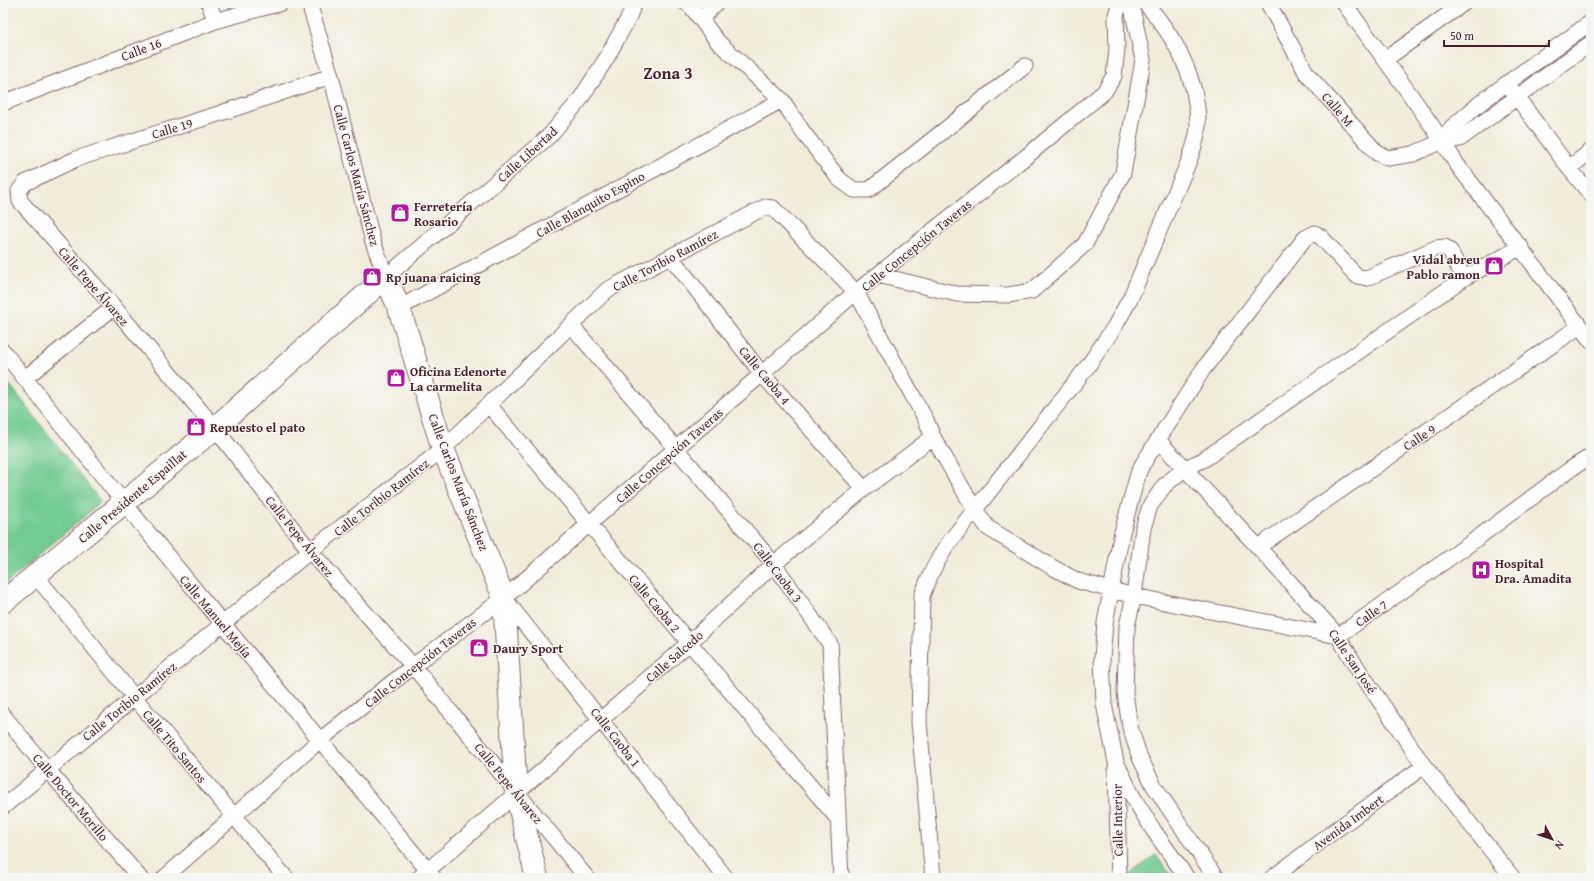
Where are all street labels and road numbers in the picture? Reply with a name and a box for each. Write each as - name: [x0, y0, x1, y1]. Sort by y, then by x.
- street label: Calle 16: [118, 33, 164, 66]
- street label: Calle M: [1317, 88, 1358, 131]
- street label: Calle Carlos María Sánchez: [328, 102, 385, 248]
- street label: Calle 19: [149, 113, 195, 144]
- street label: Calle Libertad: [493, 122, 562, 187]
- street label: Calle Blanquito Espino: [532, 166, 648, 242]
- street label: Calle Concepción Taveras: [857, 195, 976, 296]
- street label: Calle Toribio Ramírez: [609, 225, 721, 296]
- street label: Calle Pepe Álvarez: [54, 243, 134, 330]
- street label: Calle Caoba 4: [734, 342, 795, 409]
- street label: Calle Concepción Taveras: [611, 403, 727, 508]
- street label: Calle Carlos María Sánchez: [424, 411, 494, 554]
- street label: Calle 9: [1399, 420, 1439, 455]
- street label: Calle Presidente Espaillat: [74, 445, 191, 548]
- street label: Calle Toribio Ramírez: [330, 454, 433, 541]
- street label: Calle Pepe Álvarez: [261, 492, 338, 581]
- street label: Calle Caoba 3: [749, 538, 807, 606]
- street label: Calle Caoba 2: [624, 570, 685, 637]
- street label: Calle Manuel Mejía: [175, 571, 257, 663]
- street label: Calle 7: [1351, 595, 1391, 631]
- street label: Calle Concepción Taveras: [360, 613, 480, 712]
- street label: Calle San José: [1324, 625, 1381, 697]
- street label: Calle Salcedo: [641, 626, 708, 687]
- street label: Calle Toribio Ramírez: [78, 657, 181, 745]
- street label: Calle Caoba 1: [586, 703, 645, 771]
- street label: Calle Tito Santos: [138, 705, 211, 787]
- street label: Calle Pepe Álvarez: [470, 739, 547, 828]
- street label: Calle Doctor Morillo: [28, 749, 113, 846]
- street label: Calle Interior: [1107, 783, 1128, 856]
- street label: Avenida Imbert: [1309, 790, 1388, 855]

